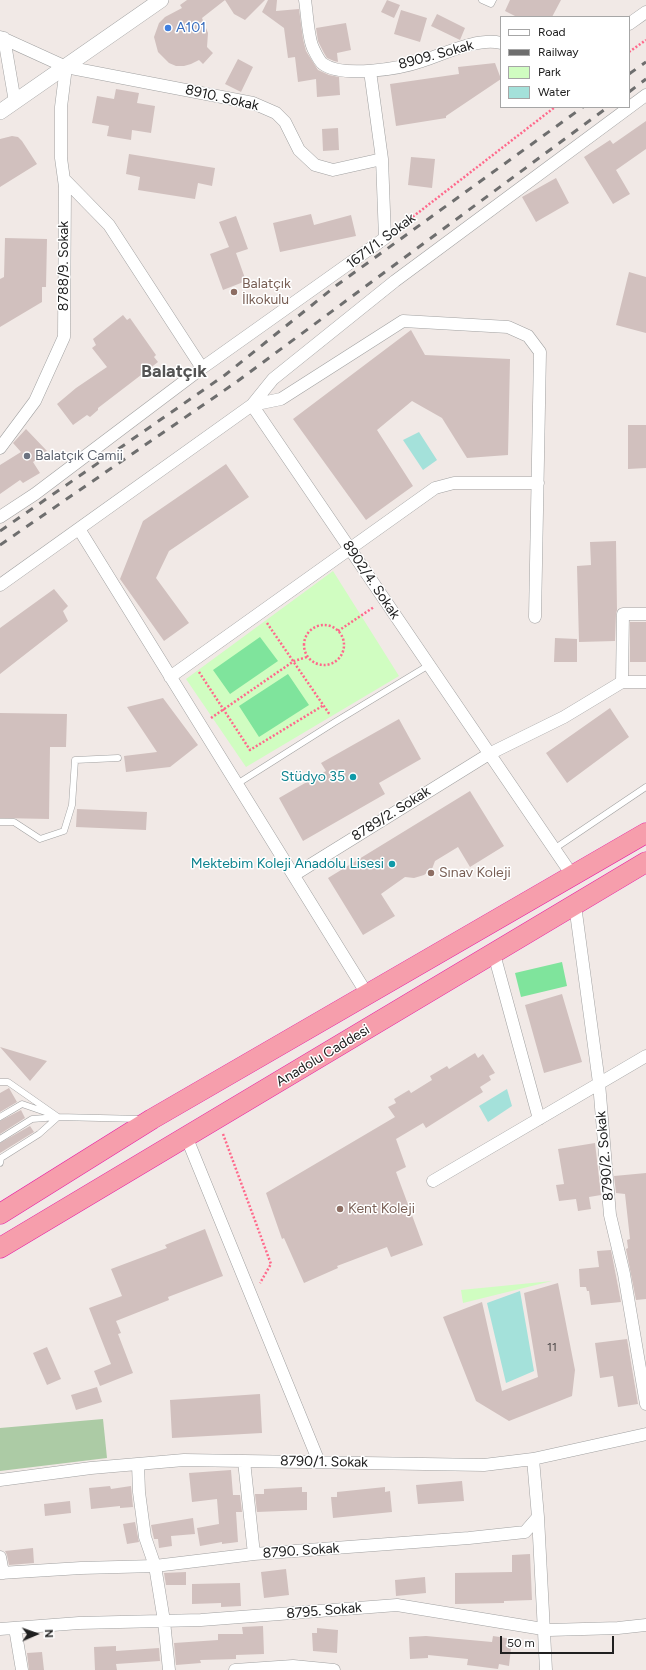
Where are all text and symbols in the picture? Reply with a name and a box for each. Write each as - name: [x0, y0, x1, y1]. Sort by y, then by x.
- legend: [500, 16, 630, 108]
- place label: A101: [176, 20, 206, 36]
- marker: A101: [163, 23, 173, 33]
- text: Road: [538, 25, 566, 39]
- street label: 8909. Sokak: [397, 37, 475, 73]
- text: Railway: [538, 45, 579, 59]
- text: Park: [538, 65, 561, 79]
- street label: 8910. Sokak: [184, 81, 260, 115]
- text: Water: [538, 85, 570, 99]
- street label: 1671/1. Sokak: [343, 210, 419, 272]
- street label: 8788/9. Sokak: [56, 221, 72, 311]
- place label: Balatçık İlkokulu: [242, 276, 291, 308]
- marker: Balatçık İlkokulu: [229, 287, 239, 297]
- district label: Balatçık: [141, 361, 207, 383]
- place label: Balatçık Camii: [35, 448, 123, 464]
- marker: Balatçık Camii: [22, 451, 32, 461]
- street label: 8902/4. Sokak: [339, 538, 403, 622]
- place label: Stüdyo 35: [281, 769, 345, 785]
- marker: Stüdyo 35: [348, 772, 358, 782]
- street label: 8789/2. Sokak: [349, 783, 433, 845]
- place label: Mektebim Koleji Anadolu Lisesi: [191, 856, 384, 872]
- marker: Mektebim Koleji Anadolu Lisesi: [387, 859, 397, 869]
- place label: Sınav Koleji: [439, 865, 511, 881]
- marker: Sınav Koleji: [426, 868, 436, 878]
- street label: Anadolu Caddesi: [273, 1021, 373, 1091]
- street label: 8790/2. Sokak: [593, 1110, 617, 1202]
- place label: Kent Koleji: [348, 1201, 415, 1217]
- marker: Kent Koleji: [335, 1204, 345, 1214]
- house number: 11: [547, 1340, 557, 1354]
- street label: 8790/1. Sokak: [280, 1453, 368, 1471]
- street label: 8790. Sokak: [262, 1540, 340, 1562]
- street label: 8795. Sokak: [286, 1599, 362, 1623]
- north arrow: [16, 1614, 56, 1654]
- scale bar: [502, 1628, 616, 1654]
- text: N: [42, 1629, 55, 1638]
- text: 50 m: [507, 1636, 535, 1650]

